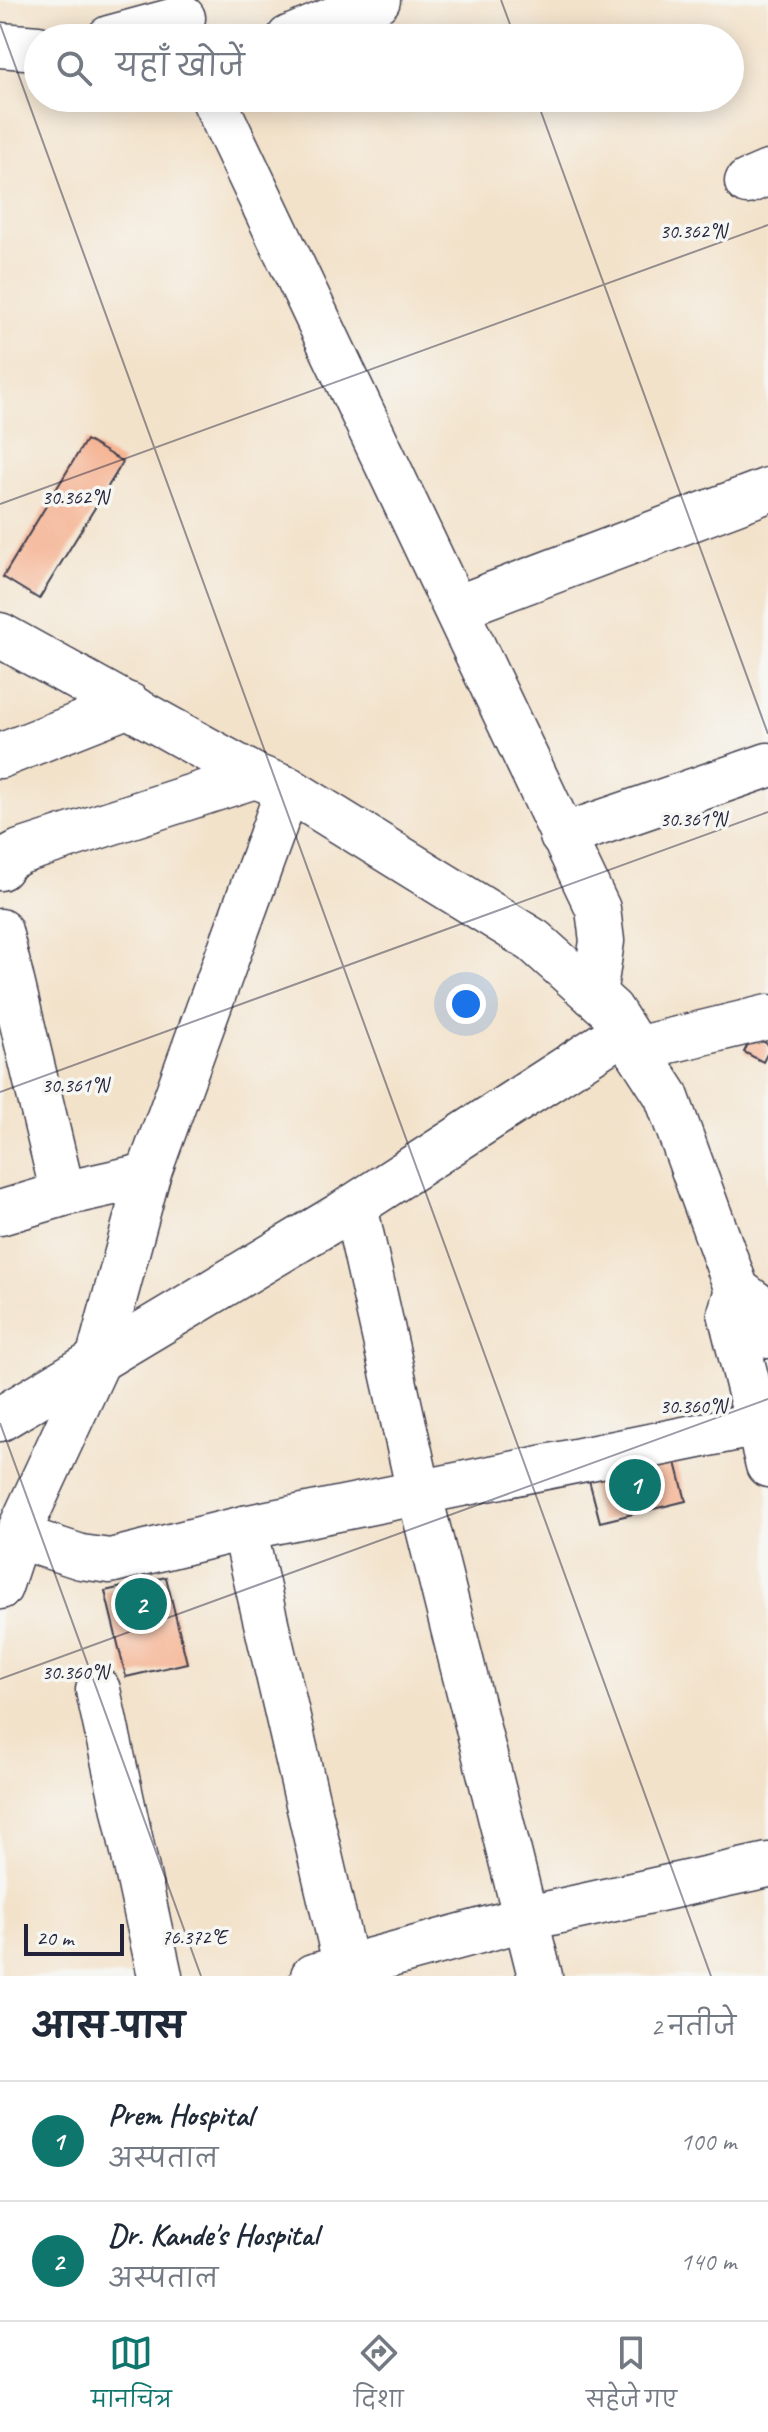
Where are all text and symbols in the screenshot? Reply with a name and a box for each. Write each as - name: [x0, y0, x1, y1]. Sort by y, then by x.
- search box: [24, 24, 744, 112]
- icon: search: [52, 46, 96, 90]
- text: यहाँ खोजें: [116, 47, 245, 85]
- text: 30.362°N: [660, 219, 729, 244]
- text: 30.362°N: [42, 485, 111, 510]
- text: 30.361°N: [660, 807, 729, 832]
- your location: [446, 984, 486, 1024]
- text: 30.361°N: [42, 1073, 111, 1098]
- text: 30.360°N: [660, 1394, 729, 1419]
- pin: 1: [609, 1455, 661, 1515]
- pin: 2: [115, 1574, 167, 1634]
- text: 30.360°N: [42, 1660, 111, 1685]
- scale bar: [24, 1920, 124, 1956]
- text: 20 m: [36, 1924, 73, 1952]
- text: 76.372°E: [161, 1925, 229, 1950]
- text: आस-पास: [32, 2004, 185, 2047]
- text: 2 नतीजे: [651, 2010, 736, 2043]
- text: Prem Hospital: [108, 2096, 253, 2134]
- text: 1: [52, 2125, 64, 2158]
- text: 100 m: [680, 2125, 736, 2158]
- text: अस्पताल: [108, 2142, 218, 2175]
- text: Dr. Kande's Hospital: [108, 2216, 318, 2254]
- text: 2: [52, 2245, 64, 2278]
- text: 140 m: [680, 2245, 736, 2278]
- text: अस्पताल: [108, 2262, 218, 2295]
- tab: मानचित्र: [91, 2331, 172, 2424]
- tab: दिशा: [354, 2331, 404, 2424]
- tab: सहेजे गए: [586, 2331, 677, 2424]

